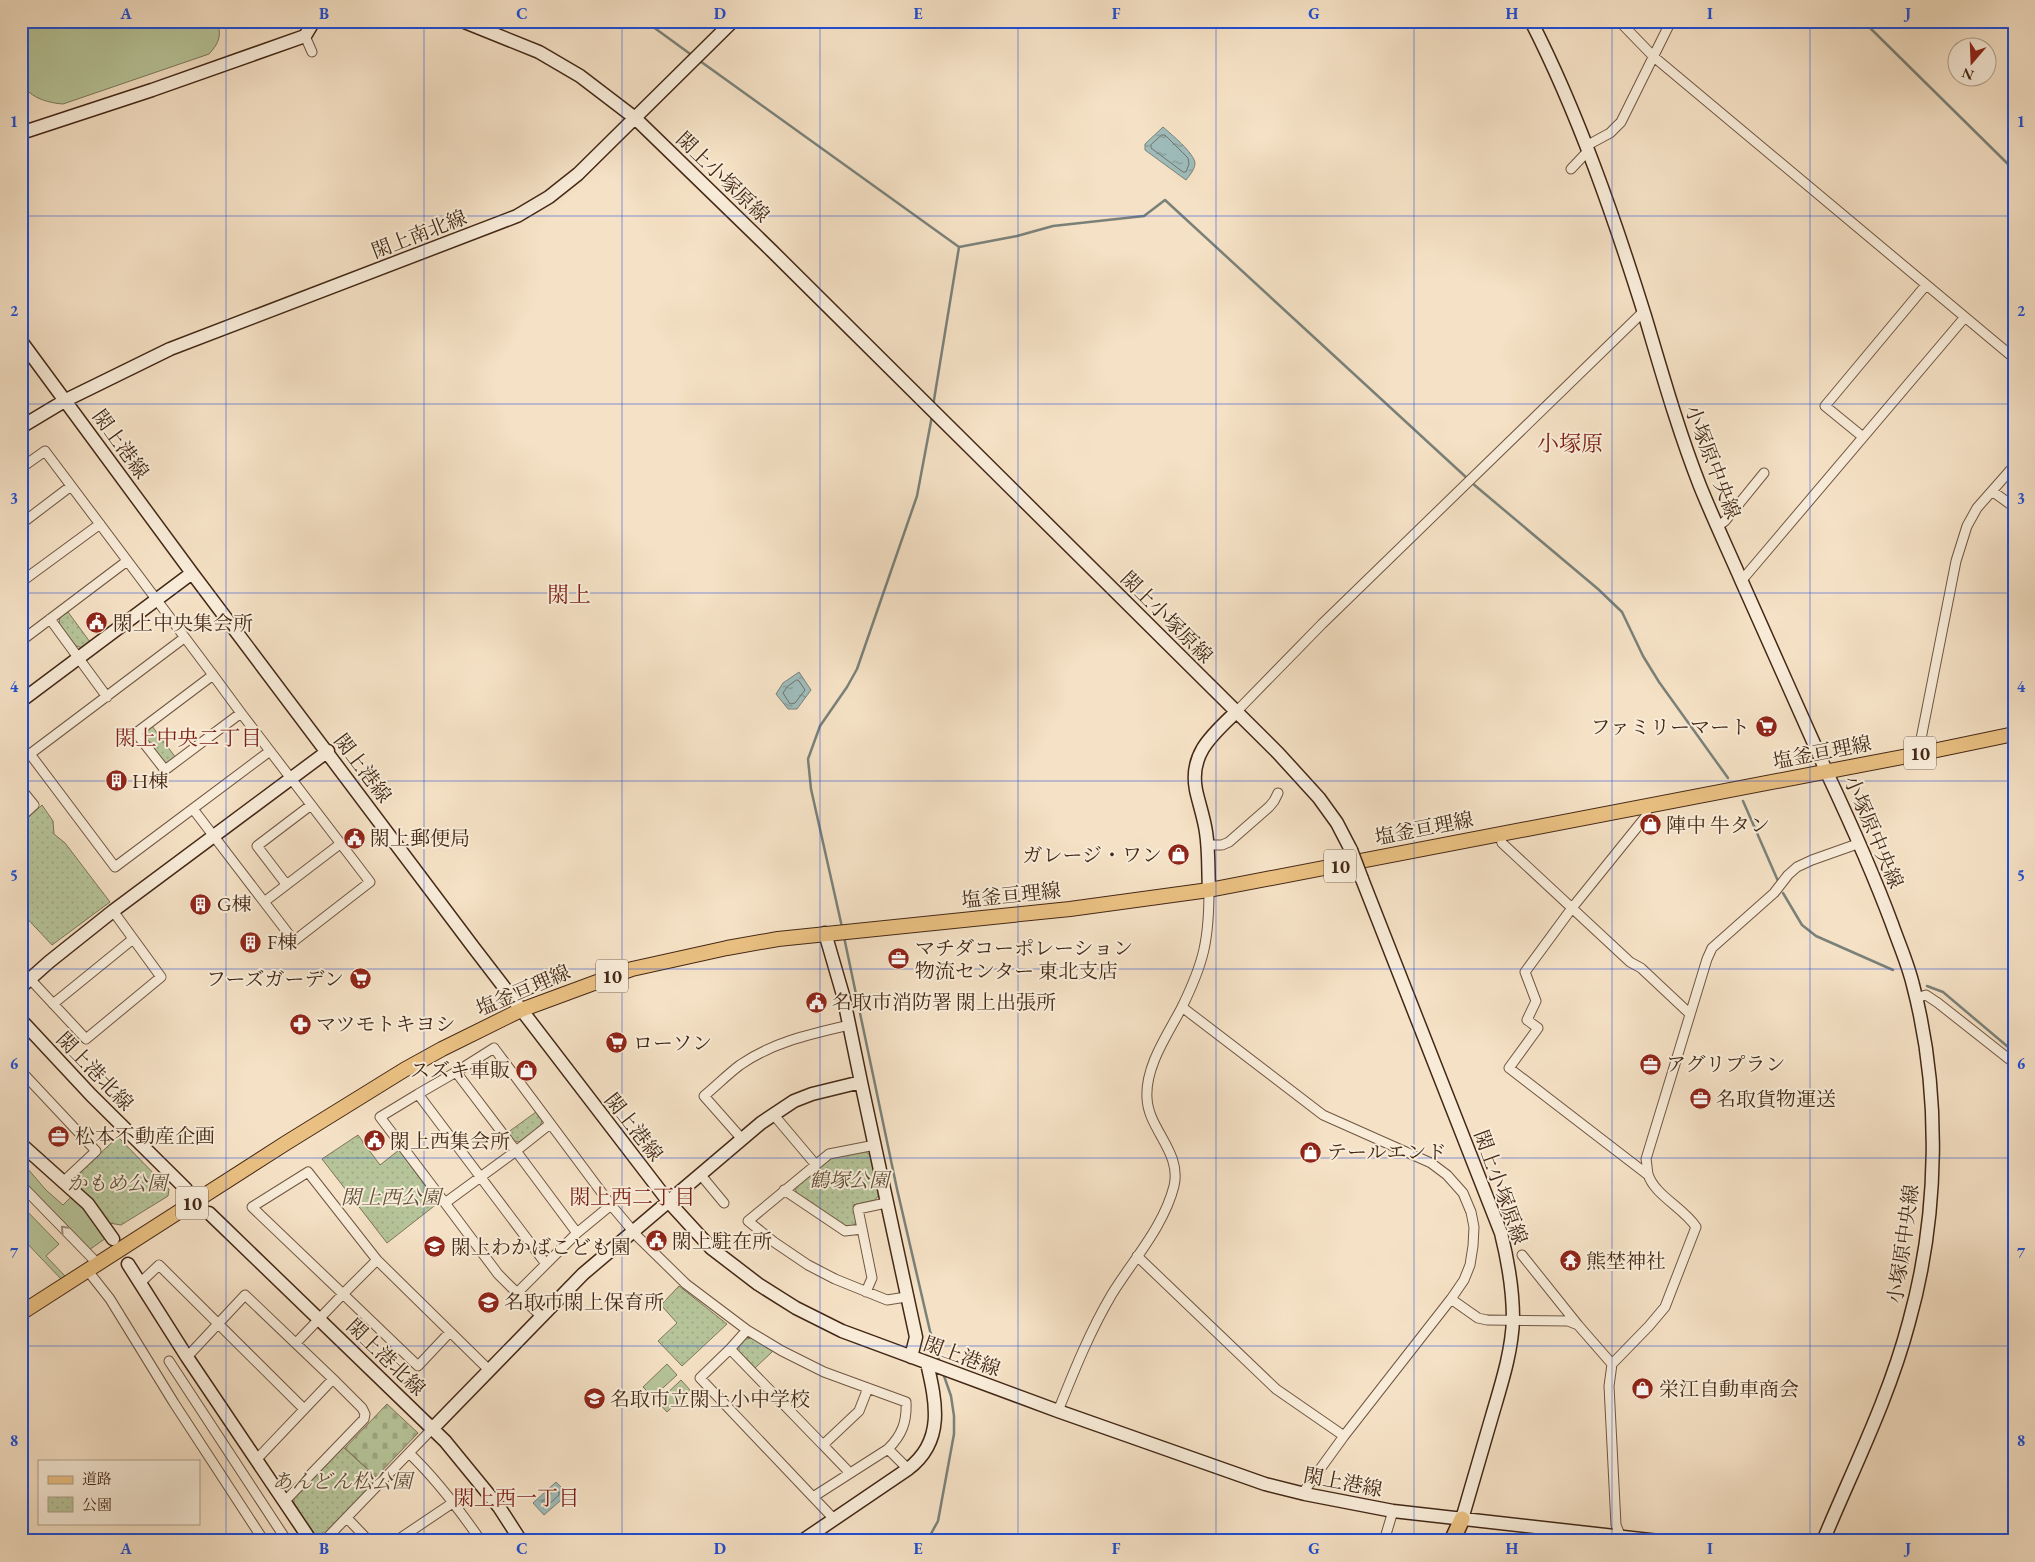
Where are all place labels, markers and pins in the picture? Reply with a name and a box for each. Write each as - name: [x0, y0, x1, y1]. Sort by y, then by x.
- place label: 閖上中央集会所: [113, 610, 253, 636]
- public building icon: 閖上中央集会所: [85, 611, 109, 635]
- place label: ファミリーマート: [1590, 714, 1750, 740]
- supermarket icon: ファミリーマート: [1754, 715, 1778, 739]
- place label: H棟: [132, 768, 168, 794]
- building icon: H棟: [104, 769, 128, 793]
- place label: 陣中 牛タン: [1666, 812, 1770, 838]
- shop icon: 陣中 牛タン: [1638, 813, 1662, 837]
- place label: 閖上郵便局: [370, 825, 470, 851]
- public building icon: 閖上郵便局: [342, 826, 366, 850]
- place label: ガレージ・ワン: [1022, 842, 1162, 868]
- shop icon: ガレージ・ワン: [1166, 843, 1190, 867]
- place label: G棟: [217, 891, 252, 917]
- building icon: G棟: [189, 892, 213, 916]
- place label: F棟: [267, 929, 297, 955]
- building icon: F棟: [239, 930, 263, 954]
- place label: マチダコーポレーション 物流センター 東北支店: [915, 935, 1133, 984]
- office icon: マチダコーポレーション 物流センター 東北支店: [887, 947, 911, 971]
- place label: フーズガーデン: [206, 966, 344, 992]
- supermarket icon: フーズガーデン: [348, 967, 372, 991]
- place label: 名取市消防署 閖上出張所: [832, 989, 1056, 1015]
- public building icon: 名取市消防署 閖上出張所: [804, 990, 828, 1014]
- place label: マツモトキヨシ: [316, 1011, 455, 1037]
- pharmacy icon: マツモトキヨシ: [288, 1012, 312, 1036]
- place label: ローソン: [633, 1030, 712, 1056]
- supermarket icon: ローソン: [605, 1031, 629, 1055]
- place label: アグリプラン: [1666, 1051, 1785, 1077]
- office icon: アグリプラン: [1638, 1052, 1662, 1076]
- place label: スズキ車販: [410, 1057, 510, 1083]
- shop icon: スズキ車販: [514, 1058, 538, 1082]
- place label: 名取貨物運送: [1716, 1086, 1836, 1112]
- office icon: 名取貨物運送: [1688, 1087, 1712, 1111]
- place label: 松本不動産企画: [75, 1123, 215, 1149]
- office icon: 松本不動産企画: [47, 1124, 71, 1148]
- place label: 閖上西集会所: [390, 1128, 510, 1154]
- public building icon: 閖上西集会所: [362, 1129, 386, 1153]
- place label: テールエンド: [1327, 1139, 1447, 1165]
- shop icon: テールエンド: [1299, 1140, 1323, 1164]
- place label: 閖上駐在所: [672, 1228, 772, 1254]
- public building icon: 閖上駐在所: [644, 1229, 668, 1253]
- place label: 閖上わかばこども園: [451, 1234, 631, 1260]
- school or university icon: 閖上わかばこども園: [423, 1235, 447, 1259]
- place label: 熊埜神社: [1586, 1248, 1666, 1274]
- temple icon: 熊埜神社: [1558, 1249, 1582, 1273]
- place label: 名取市閖上保育所: [504, 1289, 664, 1315]
- school or university icon: 名取市閖上保育所: [476, 1290, 500, 1314]
- place label: 栄江自動車商会: [1659, 1376, 1799, 1402]
- shop icon: 栄江自動車商会: [1631, 1377, 1655, 1401]
- place label: 名取市立閖上小中学校: [610, 1386, 810, 1412]
- school or university icon: 名取市立閖上小中学校: [582, 1387, 606, 1411]

